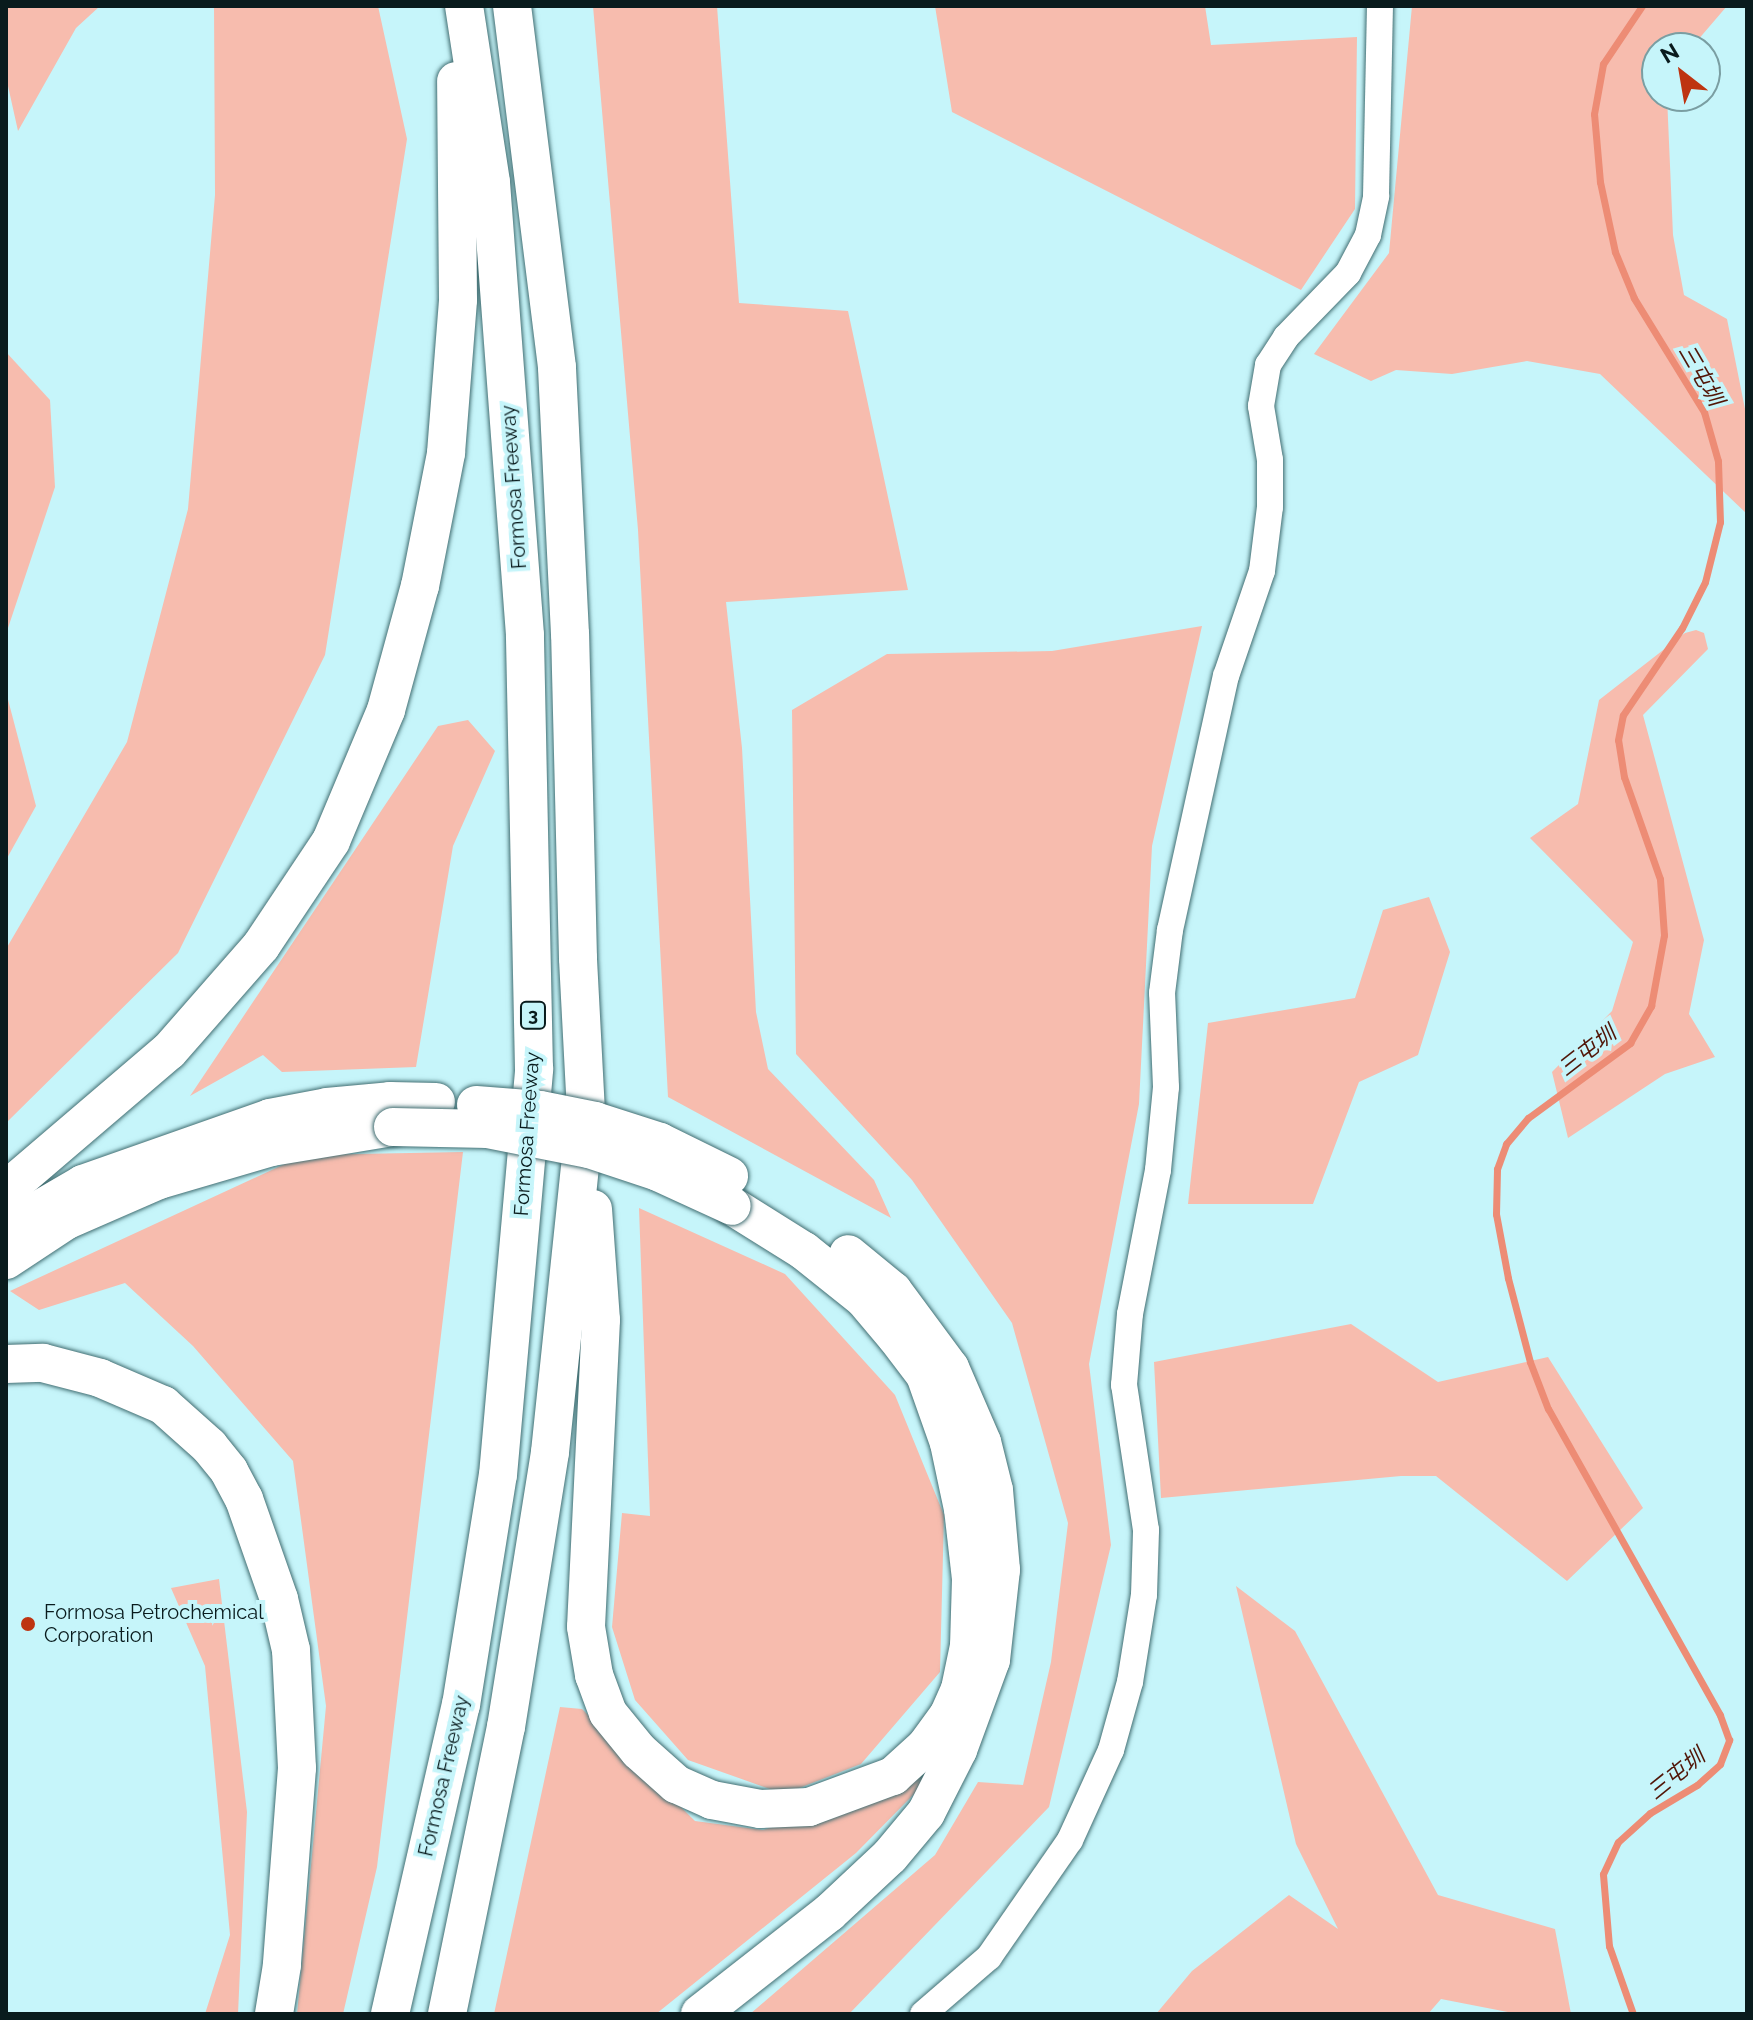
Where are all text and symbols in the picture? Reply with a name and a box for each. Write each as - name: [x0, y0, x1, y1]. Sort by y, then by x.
- north arrow: [1641, 32, 1721, 112]
- text: N: [1656, 38, 1684, 69]
- water label: 三屯圳: [1673, 340, 1729, 410]
- street label: Formosa Freeway: [496, 404, 532, 570]
- road number: 3: [519, 1001, 547, 1029]
- water label: 三屯圳: [1553, 1020, 1621, 1082]
- street label: Formosa Freeway: [509, 1051, 545, 1217]
- place label: Formosa Petrochemical Corporation: [44, 1600, 264, 1647]
- marker: Formosa Petrochemical Corporation: [19, 1615, 37, 1633]
- street label: Formosa Freeway: [414, 1693, 474, 1859]
- water label: 三屯圳: [1642, 1743, 1710, 1805]

